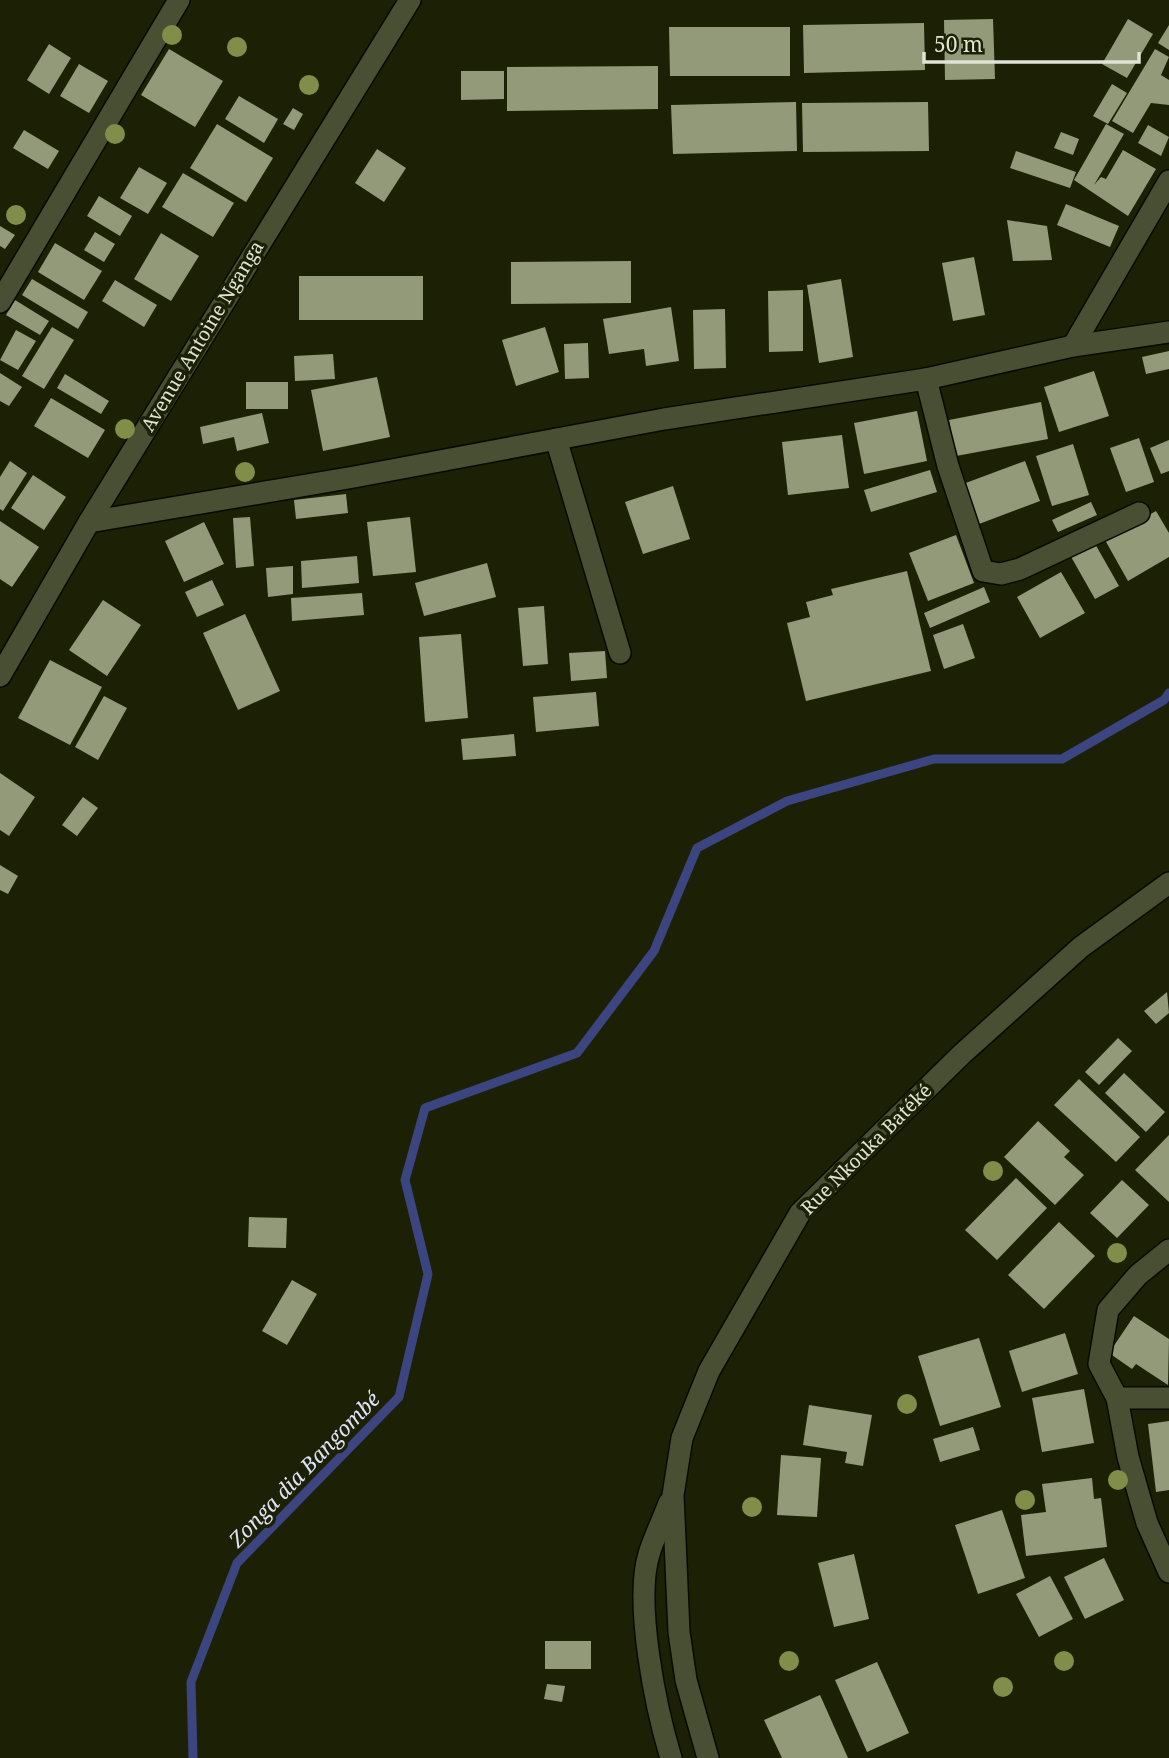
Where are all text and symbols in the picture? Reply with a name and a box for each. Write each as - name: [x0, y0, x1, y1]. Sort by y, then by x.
- scale bar: [924, 21, 1139, 65]
- text: 50 m: [934, 30, 983, 58]
- street label: Avenue Antoine Nganga: [135, 236, 269, 436]
- street label: Rue Nkouka Batéké: [795, 1078, 937, 1220]
- water label: Zonga dia Bangombé: [222, 1385, 386, 1554]

